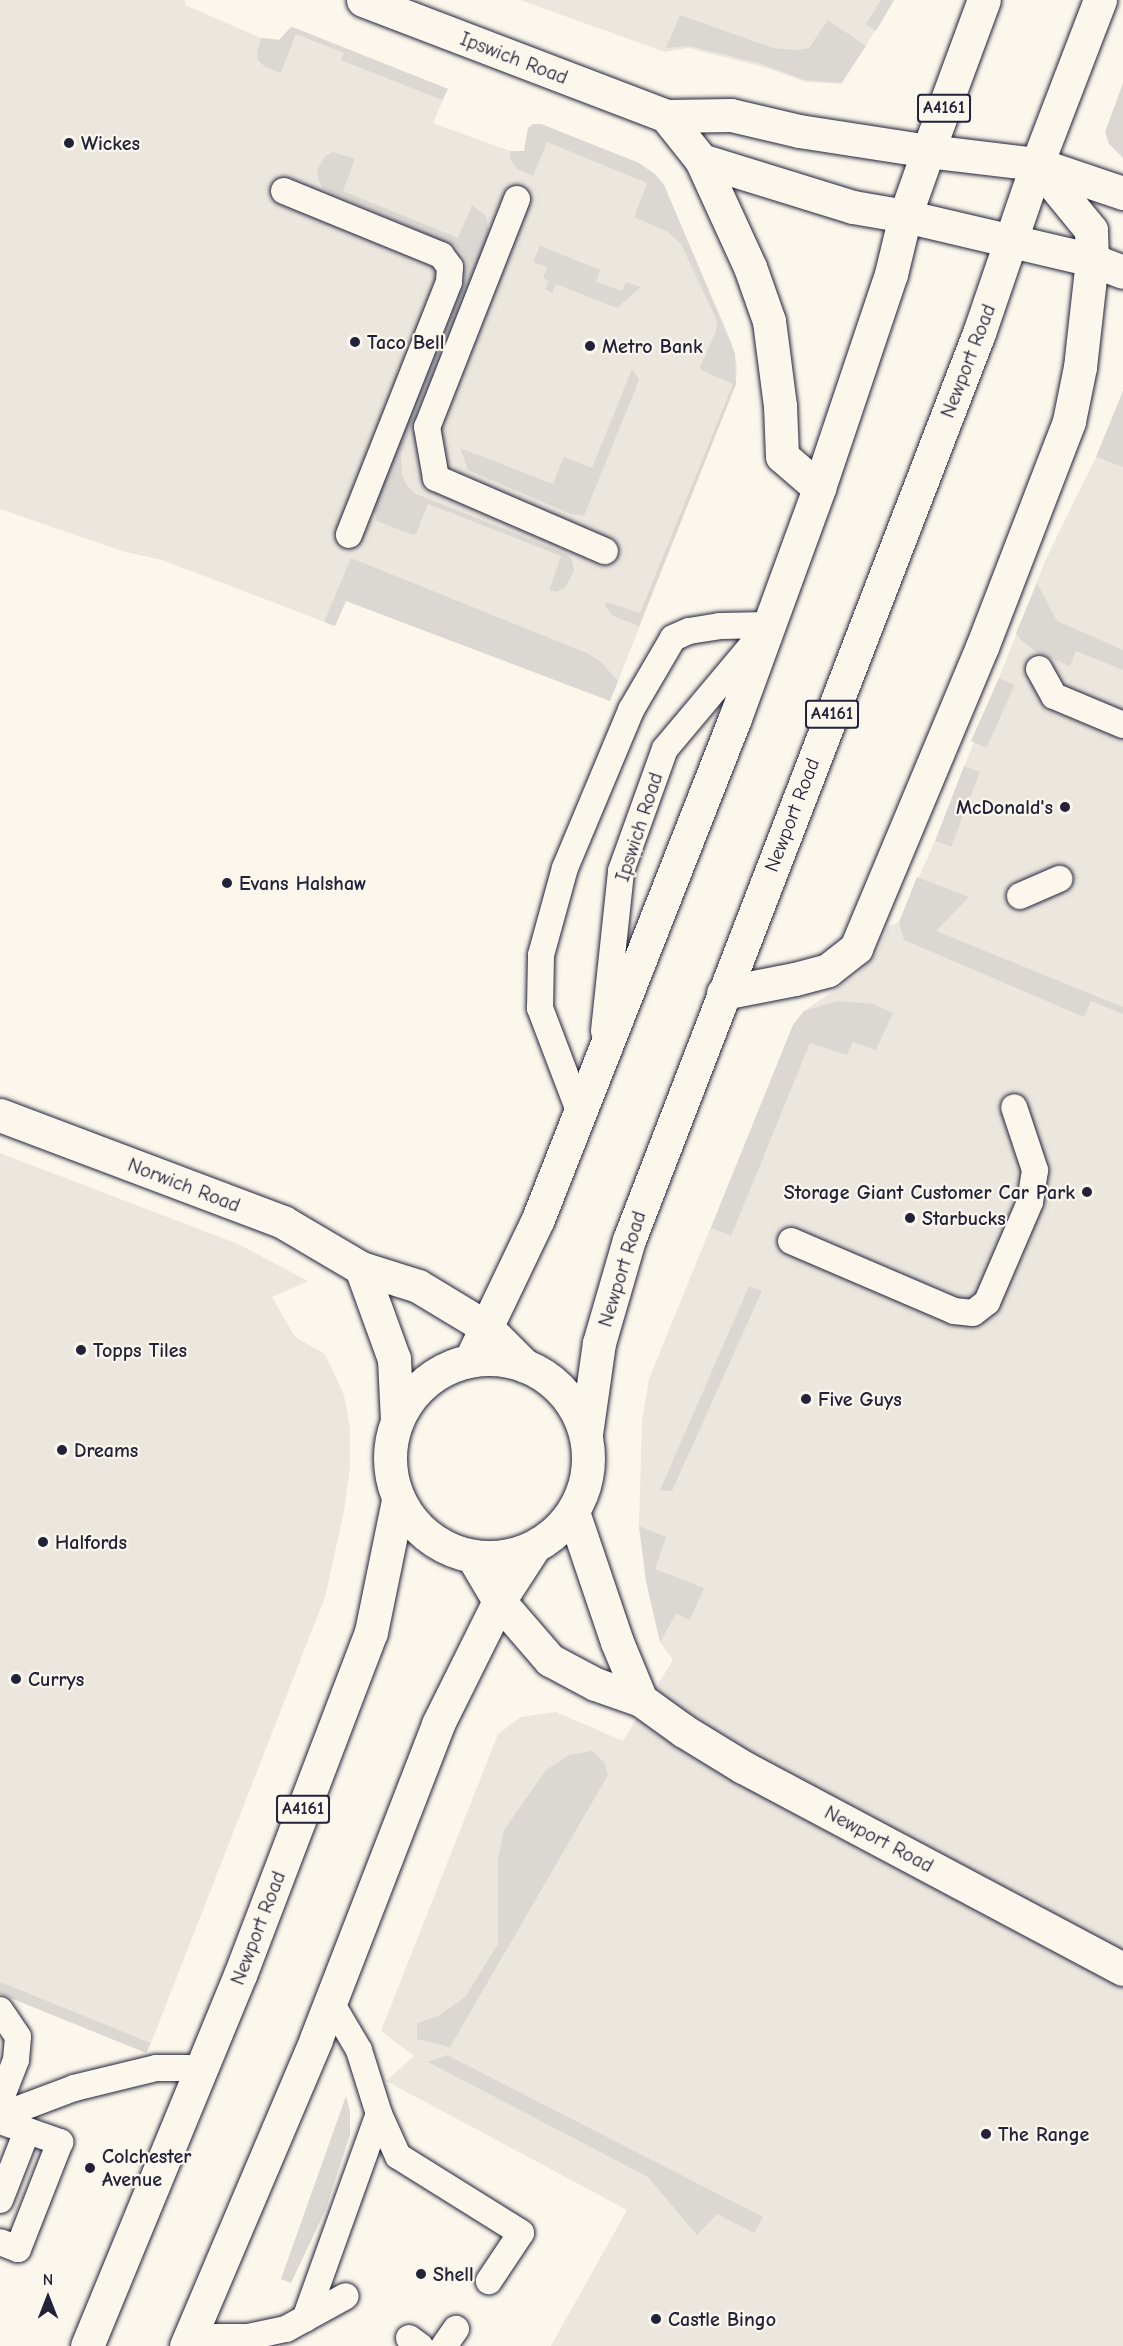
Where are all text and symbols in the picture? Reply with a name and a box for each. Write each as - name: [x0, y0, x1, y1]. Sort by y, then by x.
- street label: Ipswich Road: [457, 26, 571, 90]
- road number: A4161: [917, 93, 971, 123]
- place label: Wickes: [81, 131, 140, 155]
- marker: Wickes: [62, 136, 76, 150]
- street label: Newport Road: [935, 301, 1001, 421]
- place label: Taco Bell: [367, 330, 444, 354]
- place label: Metro Bank: [602, 334, 703, 358]
- marker: Taco Bell: [348, 335, 362, 349]
- marker: Metro Bank: [583, 339, 597, 353]
- road number: A4161: [805, 699, 859, 729]
- street label: Newport Road: [759, 755, 825, 875]
- street label: Ipswich Road: [610, 769, 668, 885]
- place label: McDonald's: [956, 795, 1053, 819]
- marker: McDonald's: [1058, 800, 1072, 814]
- place label: Evans Halshaw: [239, 871, 366, 895]
- marker: Evans Halshaw: [220, 876, 234, 890]
- street label: Norwich Road: [124, 1153, 244, 1217]
- place label: Storage Giant Customer Car Park: [784, 1180, 1075, 1204]
- marker: Storage Giant Customer Car Park: [1080, 1185, 1094, 1199]
- place label: Starbucks: [922, 1206, 1006, 1230]
- street label: Newport Road: [593, 1208, 651, 1330]
- marker: Starbucks: [903, 1211, 917, 1225]
- place label: Topps Tiles: [93, 1338, 187, 1362]
- marker: Topps Tiles: [74, 1343, 88, 1357]
- place label: Five Guys: [818, 1387, 902, 1411]
- marker: Five Guys: [799, 1392, 813, 1406]
- place label: Dreams: [74, 1438, 138, 1462]
- marker: Dreams: [55, 1443, 69, 1457]
- place label: Halfords: [55, 1530, 127, 1554]
- marker: Halfords: [36, 1535, 50, 1549]
- place label: Currys: [28, 1667, 84, 1691]
- marker: Currys: [9, 1672, 23, 1686]
- road number: A4161: [276, 1794, 330, 1824]
- street label: Newport Road: [820, 1800, 938, 1878]
- street label: Newport Road: [225, 1868, 291, 1988]
- place label: The Range: [998, 2122, 1089, 2146]
- marker: The Range: [979, 2127, 993, 2141]
- place label: Colchester Avenue: [102, 2144, 191, 2191]
- marker: Colchester Avenue: [83, 2161, 97, 2175]
- place label: Shell: [433, 2262, 474, 2286]
- marker: Shell: [414, 2267, 428, 2281]
- north arrow: [18, 2268, 78, 2328]
- text: N: [43, 2271, 53, 2289]
- place label: Castle Bingo: [668, 2307, 776, 2331]
- marker: Castle Bingo: [649, 2312, 663, 2326]

